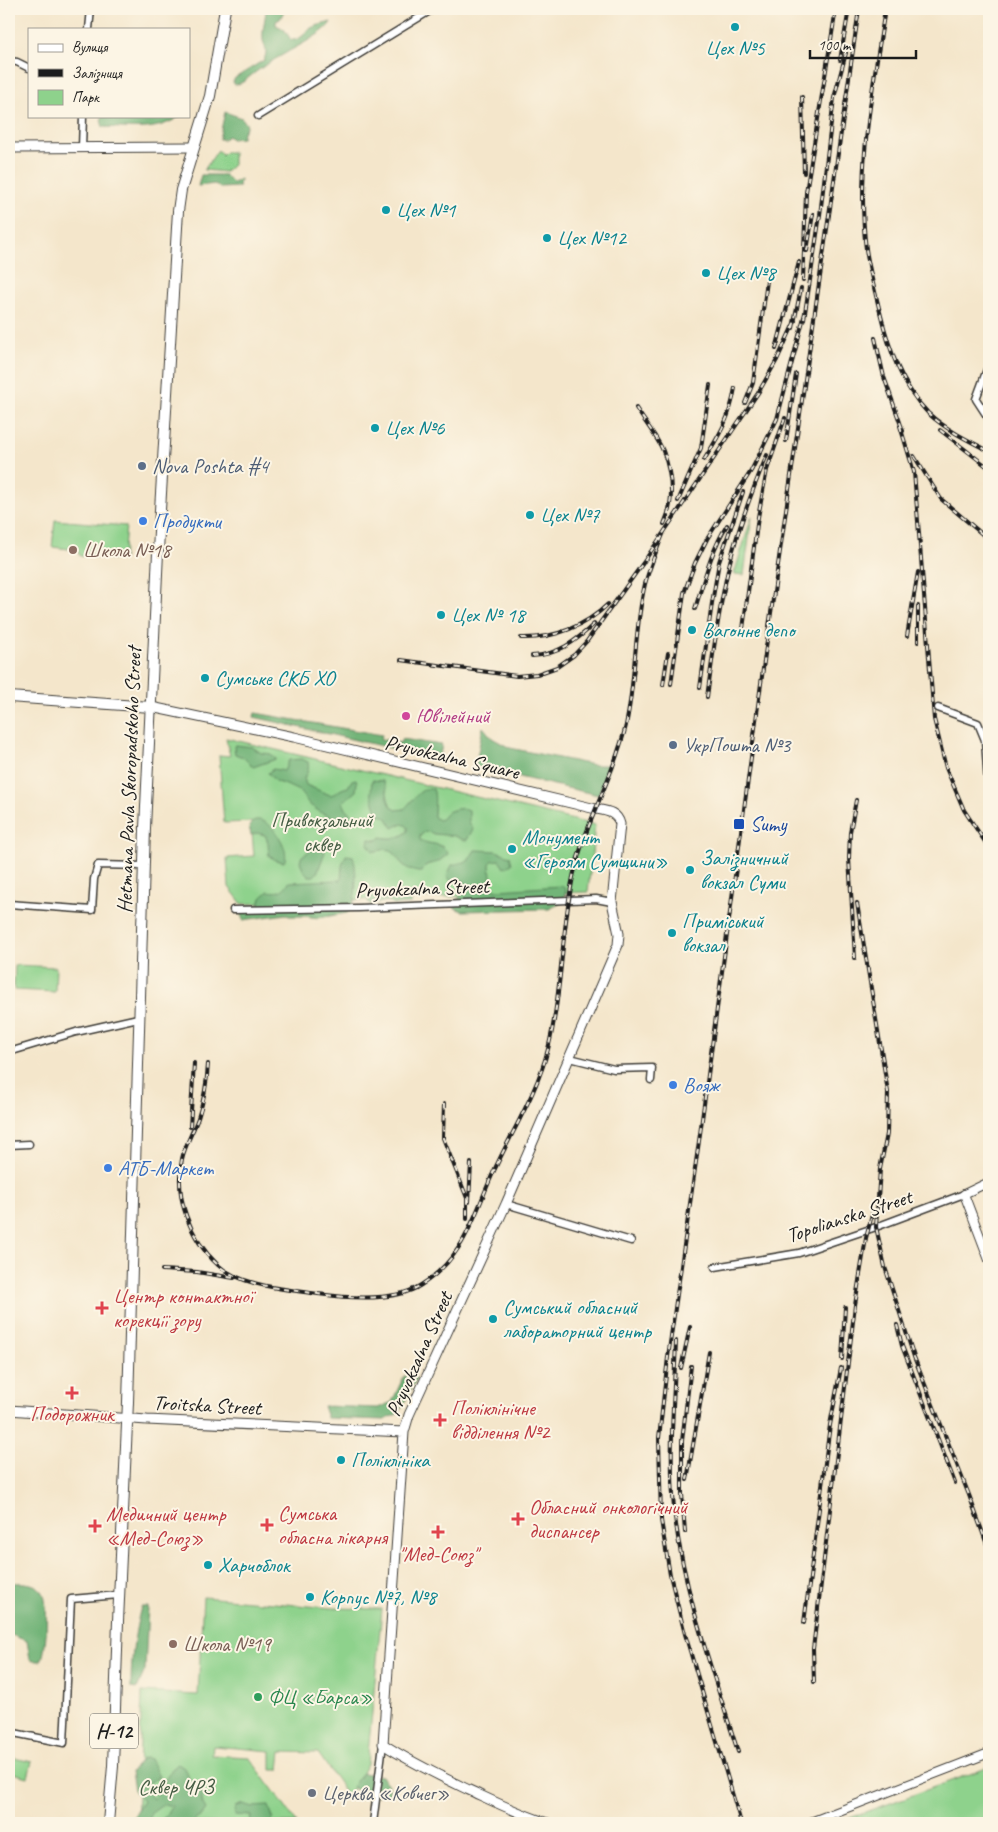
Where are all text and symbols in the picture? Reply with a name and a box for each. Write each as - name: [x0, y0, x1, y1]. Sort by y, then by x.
- marker: Цех №5: [729, 21, 741, 33]
- legend: [28, 28, 190, 118]
- scale bar: [810, 28, 917, 60]
- place label: Цех №5: [705, 35, 766, 61]
- text: 100 m: [818, 36, 852, 55]
- text: Вулиця: [72, 38, 109, 57]
- text: Залізниця: [72, 64, 123, 83]
- text: Парк: [72, 88, 100, 107]
- place label: Цех №1: [396, 197, 457, 223]
- marker: Цех №1: [380, 204, 392, 216]
- place label: Цех №12: [557, 225, 628, 251]
- marker: Цех №12: [541, 232, 553, 244]
- place label: Цех №8: [716, 260, 778, 286]
- marker: Цех №8: [700, 267, 712, 279]
- place label: Цех №6: [385, 415, 445, 441]
- marker: Цех №6: [369, 422, 381, 434]
- place label: Nova Poshta #4: [152, 453, 271, 479]
- marker: Nova Poshta #4: [136, 460, 148, 472]
- place label: Цех №7: [540, 502, 601, 528]
- place label: Продукти: [153, 508, 223, 534]
- marker: Цех №7: [524, 509, 536, 521]
- marker: Продукти: [137, 515, 149, 527]
- place label: Школа №18: [83, 537, 173, 563]
- marker: Школа №18: [67, 544, 79, 556]
- place label: Цех № 18: [451, 602, 528, 628]
- marker: Цех № 18: [435, 609, 447, 621]
- place label: Вагонне депо: [702, 617, 797, 643]
- marker: Вагонне депо: [686, 624, 698, 636]
- street label: Hetmana Pavla Skoropadskoho Street: [111, 643, 147, 914]
- place label: Сумське СКБ ХО: [215, 665, 337, 691]
- marker: Сумське СКБ ХО: [199, 672, 211, 684]
- place label: Ювілейний: [416, 703, 491, 729]
- marker: Ювілейний: [400, 710, 412, 722]
- street label: Pryvokzalna Square: [382, 729, 523, 785]
- place label: УкрПошта №3: [683, 732, 792, 758]
- marker: УкрПошта №3: [667, 739, 679, 751]
- park label: Привокзальний сквер: [271, 807, 374, 857]
- place label: Sumy: [750, 811, 788, 837]
- marker: Sumy: [732, 817, 746, 831]
- place label: Монумент «Героям Сумщини»: [522, 824, 668, 874]
- marker: Монумент «Героям Сумщини»: [506, 843, 518, 855]
- place label: Залізничний вокзал Суми: [700, 845, 789, 895]
- marker: Залізничний вокзал Суми: [684, 864, 696, 876]
- street label: Pryvokzalna Street: [355, 873, 491, 903]
- place label: Приміський вокзал: [682, 908, 765, 958]
- marker: Приміський вокзал: [666, 927, 678, 939]
- place label: Вояж: [683, 1072, 721, 1098]
- marker: Вояж: [667, 1079, 679, 1091]
- place label: АТБ-Маркет: [118, 1155, 215, 1181]
- marker: АТБ-Маркет: [102, 1162, 114, 1174]
- street label: Topolianska Street: [783, 1183, 917, 1248]
- place label: Центр контактної корекції зору: [113, 1283, 257, 1334]
- street label: Pryvokzalna Street: [380, 1286, 459, 1420]
- place label: Сумський обласний лабораторний центр: [503, 1294, 652, 1344]
- marker: Центр контактної корекції зору: [95, 1301, 109, 1315]
- marker: Сумський обласний лабораторний центр: [487, 1313, 499, 1325]
- marker: Подорожник: [66, 1387, 78, 1399]
- street label: Troitska Street: [153, 1389, 263, 1421]
- place label: Поліклінічне відділення №2: [451, 1395, 551, 1445]
- place label: Подорожник: [30, 1401, 116, 1427]
- marker: Поліклінічне відділення №2: [433, 1413, 447, 1427]
- place label: Поліклініка: [351, 1447, 431, 1473]
- marker: Поліклініка: [335, 1454, 347, 1466]
- place label: Обласний онкологічний диспансер: [529, 1494, 689, 1544]
- place label: Сумська обласна лікарня: [278, 1500, 388, 1550]
- place label: Медичний центр «Мед-Союз»: [106, 1501, 227, 1552]
- marker: Обласний онкологічний диспансер: [511, 1512, 525, 1526]
- marker: Сумська обласна лікарня: [260, 1518, 274, 1532]
- marker: Медичний центр «Мед-Союз»: [88, 1519, 102, 1533]
- marker: "Мед-Союз": [431, 1525, 445, 1539]
- place label: "Мед-Союз": [398, 1541, 482, 1568]
- place label: Харчоблок: [218, 1552, 292, 1578]
- marker: Харчоблок: [202, 1559, 214, 1571]
- place label: Корпус №7, №8: [320, 1584, 439, 1610]
- marker: Корпус №7, №8: [304, 1591, 316, 1603]
- place label: Школа №19: [183, 1631, 272, 1657]
- marker: Школа №19: [167, 1638, 179, 1650]
- place label: ФЦ «Барса»: [268, 1684, 373, 1710]
- marker: ФЦ «Барса»: [252, 1691, 264, 1703]
- road number: Н-12: [90, 1714, 138, 1748]
- park label: Сквер ЧРЗ: [138, 1774, 215, 1800]
- place label: Церква «Ковчег»: [322, 1780, 450, 1806]
- marker: Церква «Ковчег»: [306, 1787, 318, 1799]

